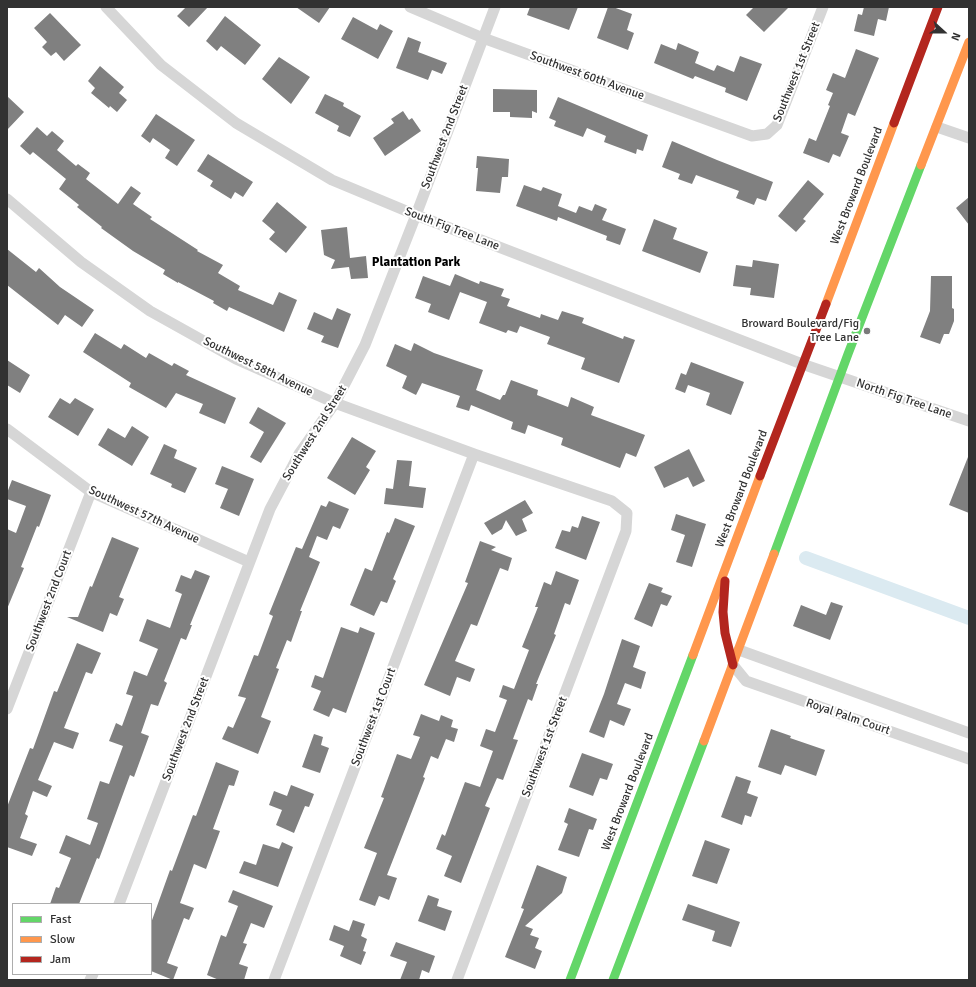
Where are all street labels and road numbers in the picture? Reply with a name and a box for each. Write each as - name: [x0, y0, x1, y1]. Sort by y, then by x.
- street label: Southwest 1st Street: [770, 20, 824, 124]
- street label: Southwest 60th Avenue: [528, 49, 646, 103]
- street label: Southwest 2nd Street: [419, 83, 471, 191]
- street label: West Broward Boulevard: [828, 125, 886, 247]
- street label: South Fig Tree Lane: [403, 204, 501, 254]
- street label: Southwest 58th Avenue: [201, 334, 315, 400]
- street label: North Fig Tree Lane: [854, 376, 954, 422]
- street label: Southwest 2nd Street: [280, 383, 350, 483]
- street label: West Broward Boulevard: [713, 428, 771, 550]
- street label: Southwest 57th Avenue: [86, 483, 202, 547]
- street label: Southwest 2nd Court: [23, 548, 75, 654]
- street label: Southwest 1st Court: [349, 666, 399, 768]
- street label: Southwest 2nd Street: [160, 675, 212, 783]
- street label: Southwest 1st Street: [519, 695, 571, 799]
- street label: Royal Palm Court: [804, 696, 892, 738]
- street label: West Broward Boulevard: [599, 731, 657, 853]

